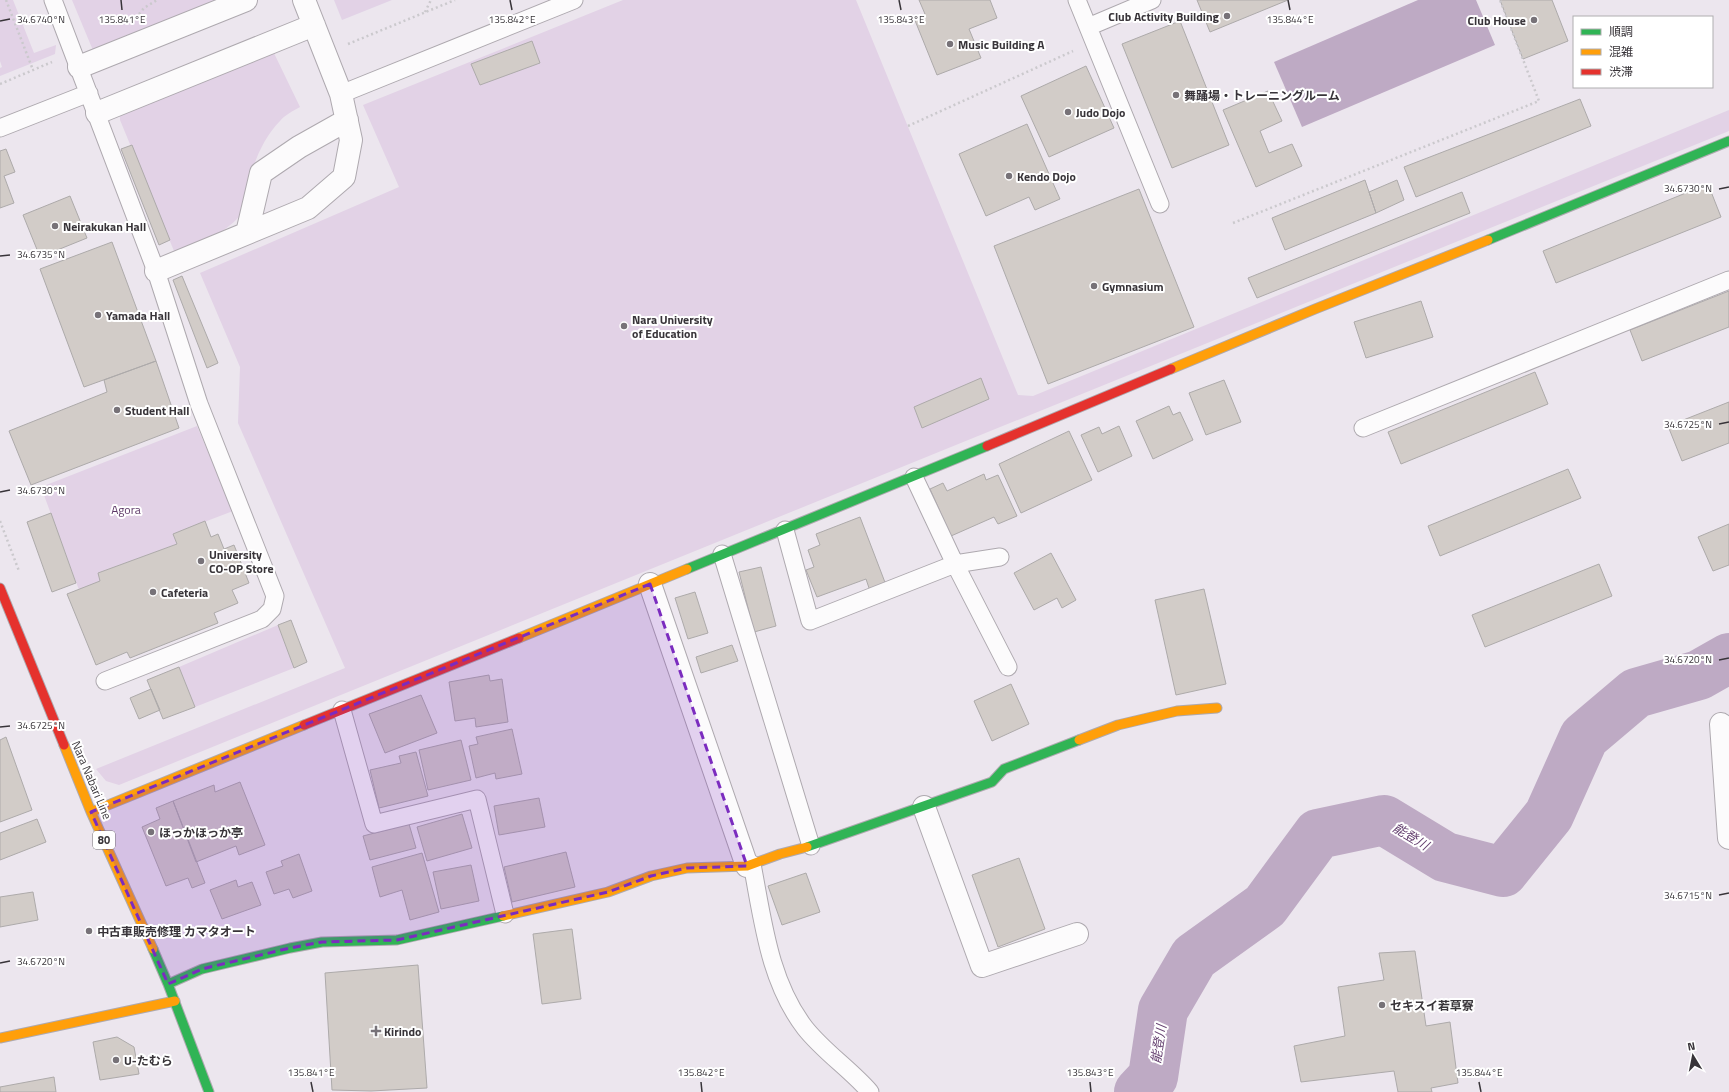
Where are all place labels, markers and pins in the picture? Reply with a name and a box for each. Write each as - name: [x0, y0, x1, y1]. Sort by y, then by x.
- place label: Club Activity Building: [1108, 7, 1220, 26]
- marker: Club Activity Building: [1222, 11, 1232, 21]
- place label: Club House: [1468, 11, 1526, 30]
- marker: Club House: [1529, 15, 1539, 25]
- place label: Music Building A: [958, 35, 1045, 54]
- marker: Music Building A: [945, 39, 955, 49]
- place label: 舞踊場・トレーニングルーム: [1184, 86, 1340, 105]
- marker: 舞踊場・トレーニングルーム: [1171, 90, 1181, 100]
- place label: Judo Dojo: [1076, 103, 1125, 122]
- marker: Judo Dojo: [1063, 107, 1073, 117]
- place label: Kendo Dojo: [1017, 167, 1076, 186]
- marker: Kendo Dojo: [1004, 171, 1014, 181]
- place label: Neirakukan Hall: [63, 217, 146, 236]
- marker: Neirakukan Hall: [50, 221, 60, 231]
- place label: Gymnasium: [1102, 277, 1164, 296]
- marker: Gymnasium: [1089, 281, 1099, 291]
- place label: Yamada Hall: [106, 306, 170, 325]
- marker: Yamada Hall: [93, 310, 103, 320]
- place label: Nara University of Education: [632, 310, 713, 343]
- marker: Nara University of Education: [619, 321, 629, 331]
- place label: Student Hall: [125, 401, 190, 420]
- marker: Student Hall: [112, 405, 122, 415]
- place label: University CO-OP Store: [209, 545, 274, 578]
- marker: University CO-OP Store: [196, 556, 206, 566]
- place label: Cafeteria: [161, 583, 208, 602]
- marker: Cafeteria: [148, 587, 158, 597]
- place label: ほっかほっか亭: [159, 823, 243, 842]
- marker: ほっかほっか亭: [146, 827, 156, 837]
- place label: 中古車販売修理 カマタオート: [97, 922, 256, 941]
- marker: 中古車販売修理 カマタオート: [84, 926, 94, 936]
- place label: セキスイ若草寮: [1390, 996, 1474, 1015]
- marker: セキスイ若草寮: [1377, 1000, 1387, 1010]
- place label: Kirindo: [384, 1022, 421, 1041]
- marker: Kirindo: [371, 1026, 381, 1036]
- place label: U-たむら: [124, 1051, 173, 1070]
- marker: U-たむら: [111, 1055, 121, 1065]

